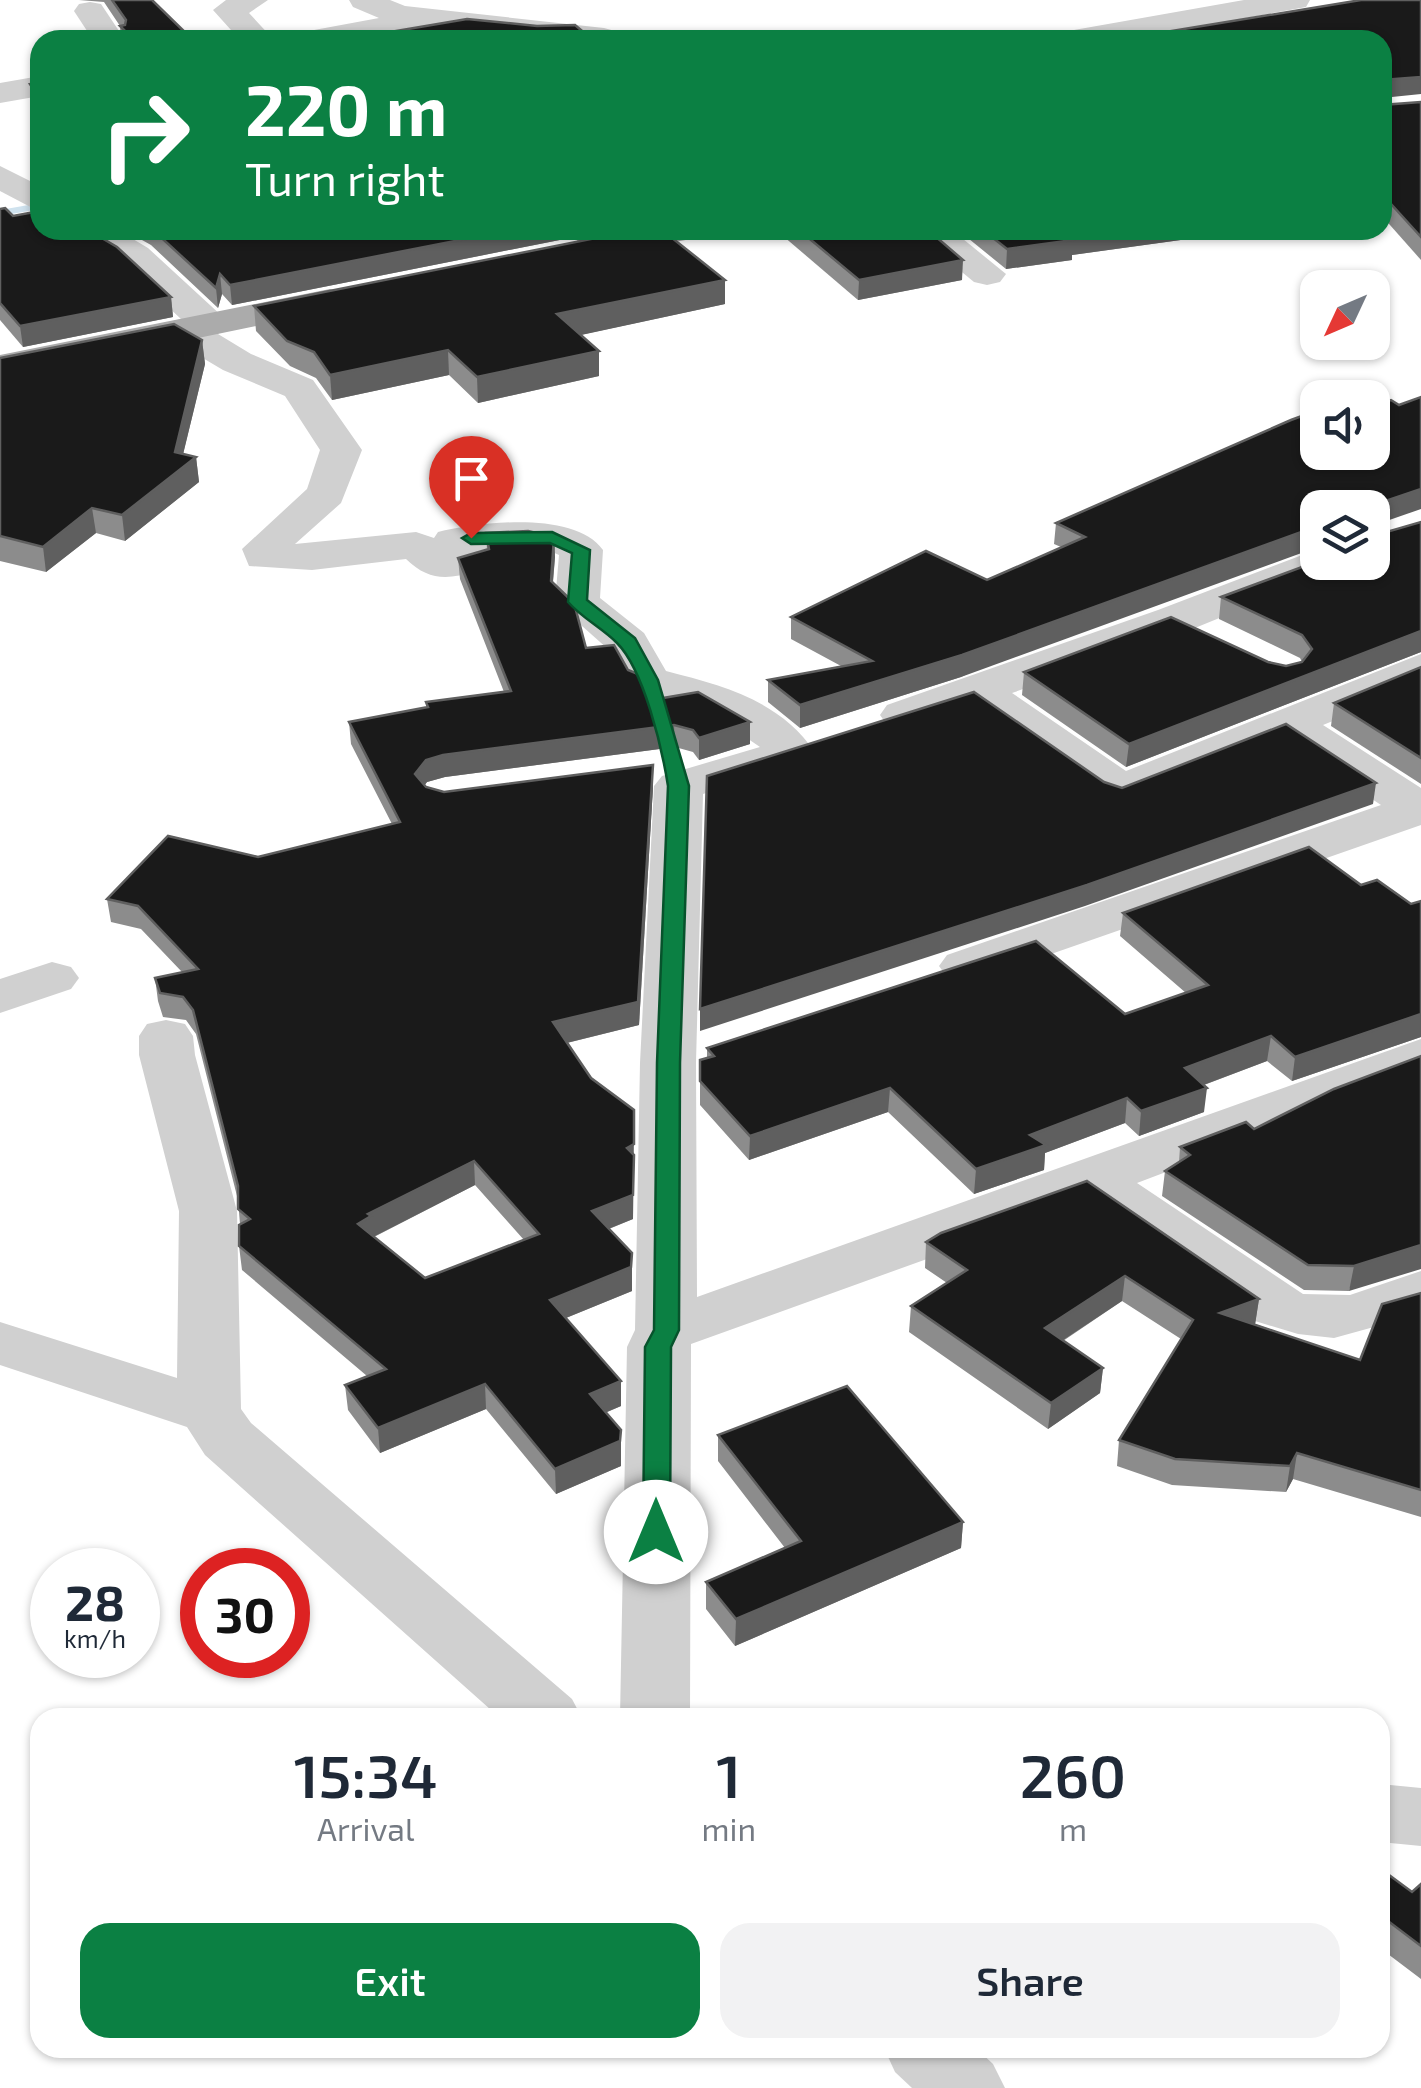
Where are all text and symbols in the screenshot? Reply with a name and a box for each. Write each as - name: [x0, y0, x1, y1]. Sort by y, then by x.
- text: 220 m: [245, 66, 447, 150]
- icon: right: [80, 70, 210, 200]
- text: Turn right: [245, 151, 445, 205]
- north arrow: [1300, 270, 1390, 360]
- map controls: [1300, 270, 1390, 580]
- button: sound: [1300, 380, 1390, 470]
- pin: [429, 436, 514, 539]
- icon: arrive: [444, 451, 499, 506]
- button: layers: [1300, 490, 1390, 580]
- position arrow: [604, 1480, 708, 1584]
- speed limit sign: 30: [180, 1548, 310, 1678]
- text: 28: [65, 1571, 125, 1631]
- text: km/h: [64, 1623, 126, 1653]
- text: 15:34: [294, 1738, 438, 1810]
- text: 1: [716, 1738, 741, 1810]
- text: 260: [1020, 1738, 1126, 1810]
- text: Arrival: [317, 1809, 414, 1847]
- text: min: [702, 1809, 756, 1847]
- text: m: [1059, 1809, 1087, 1847]
- button: Exit: [80, 1923, 700, 2038]
- button: Share: [720, 1923, 1340, 2038]

